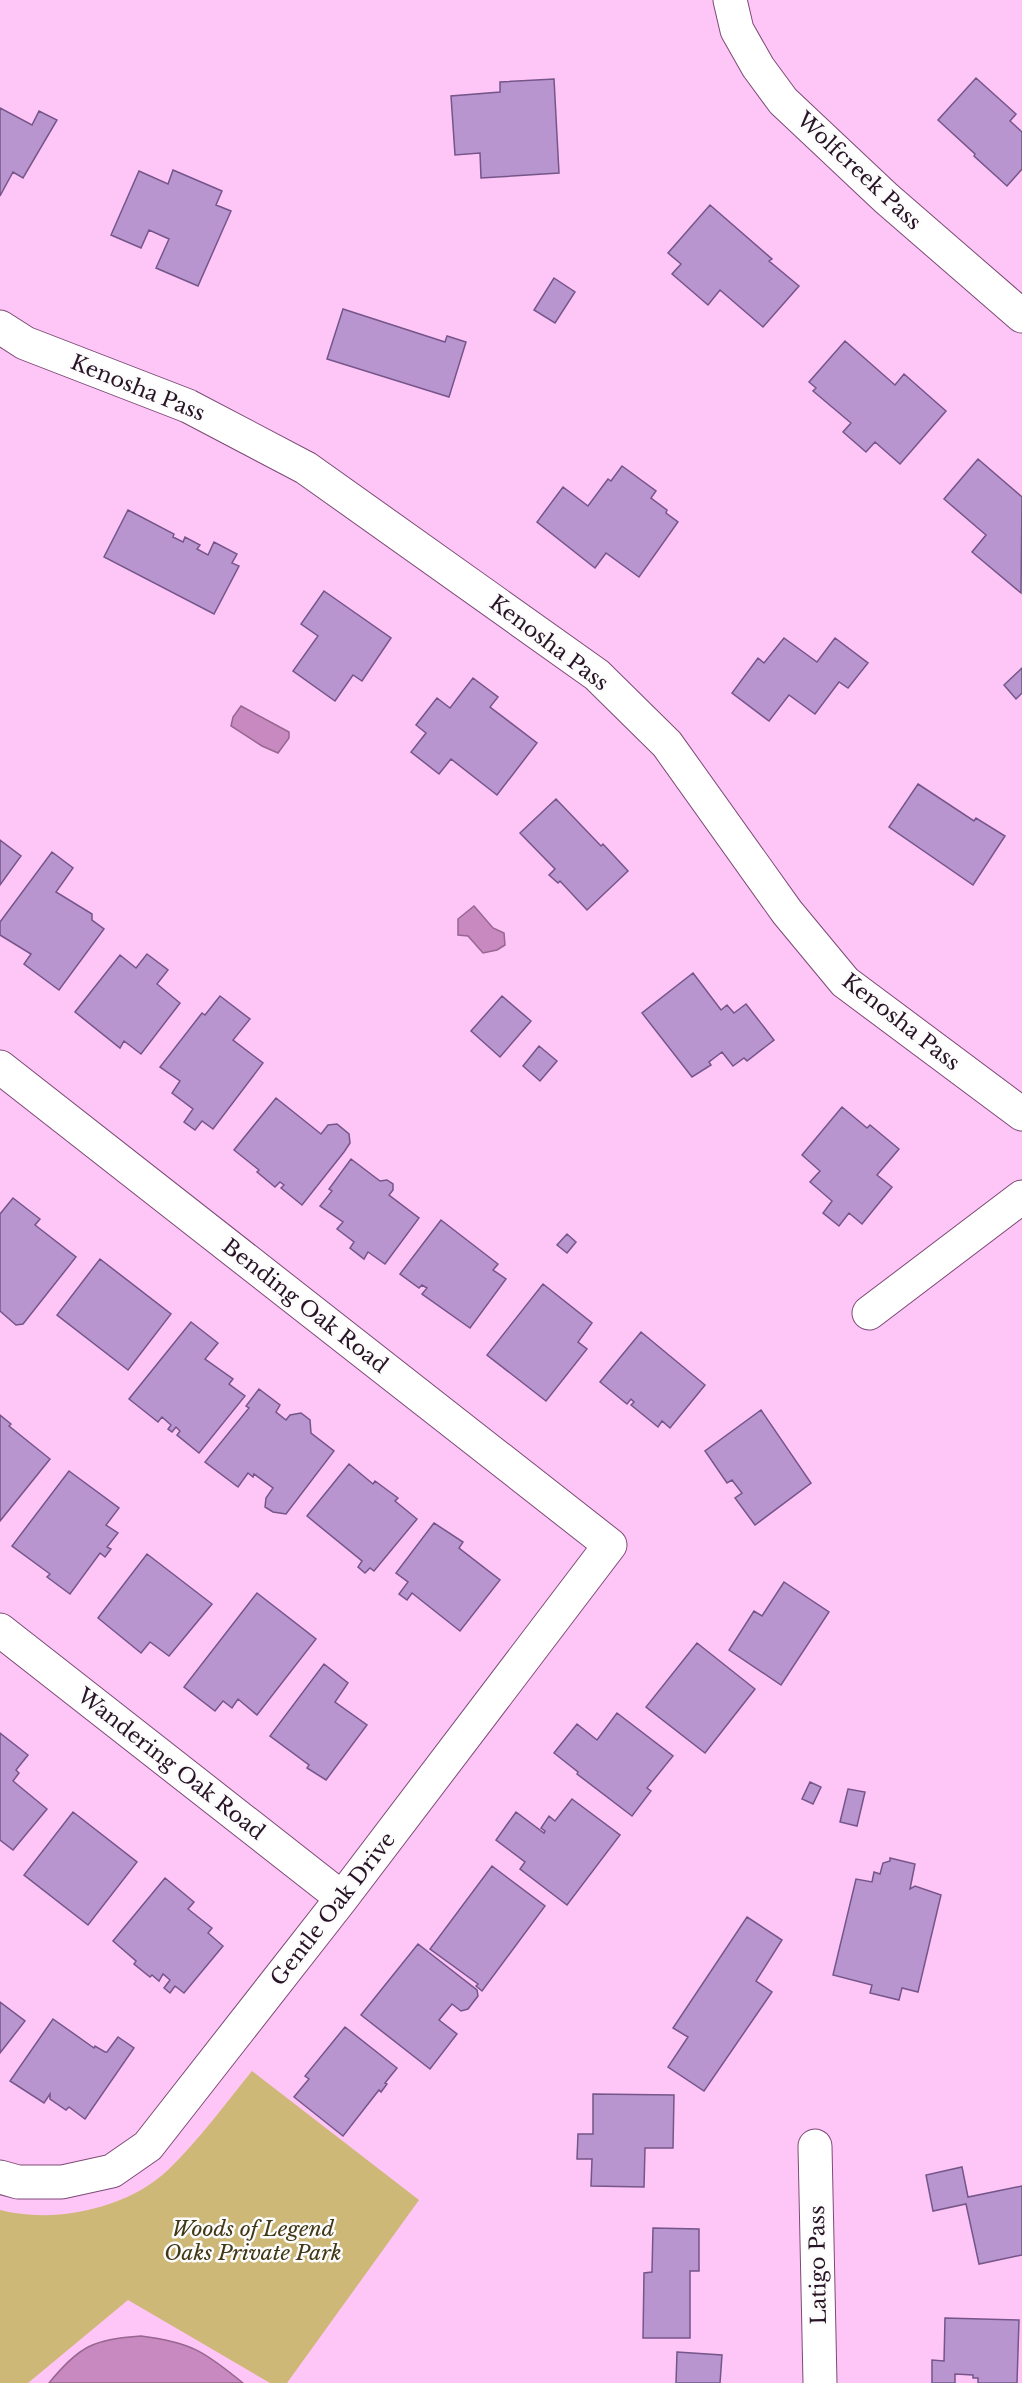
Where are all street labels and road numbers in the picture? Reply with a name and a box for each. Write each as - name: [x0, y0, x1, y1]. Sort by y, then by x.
- street label: Wolfcreek Pass: [791, 106, 927, 235]
- street label: Kenosha Pass: [67, 349, 209, 427]
- street label: Kenosha Pass: [484, 590, 614, 696]
- street label: Kenosha Pass: [837, 968, 965, 1076]
- street label: Bending Oak Road: [217, 1233, 393, 1379]
- street label: Wandering Oak Road: [71, 1682, 270, 1845]
- street label: Gentle Oak Drive: [265, 1827, 401, 1991]
- street label: Latigo Pass: [804, 2205, 832, 2325]

